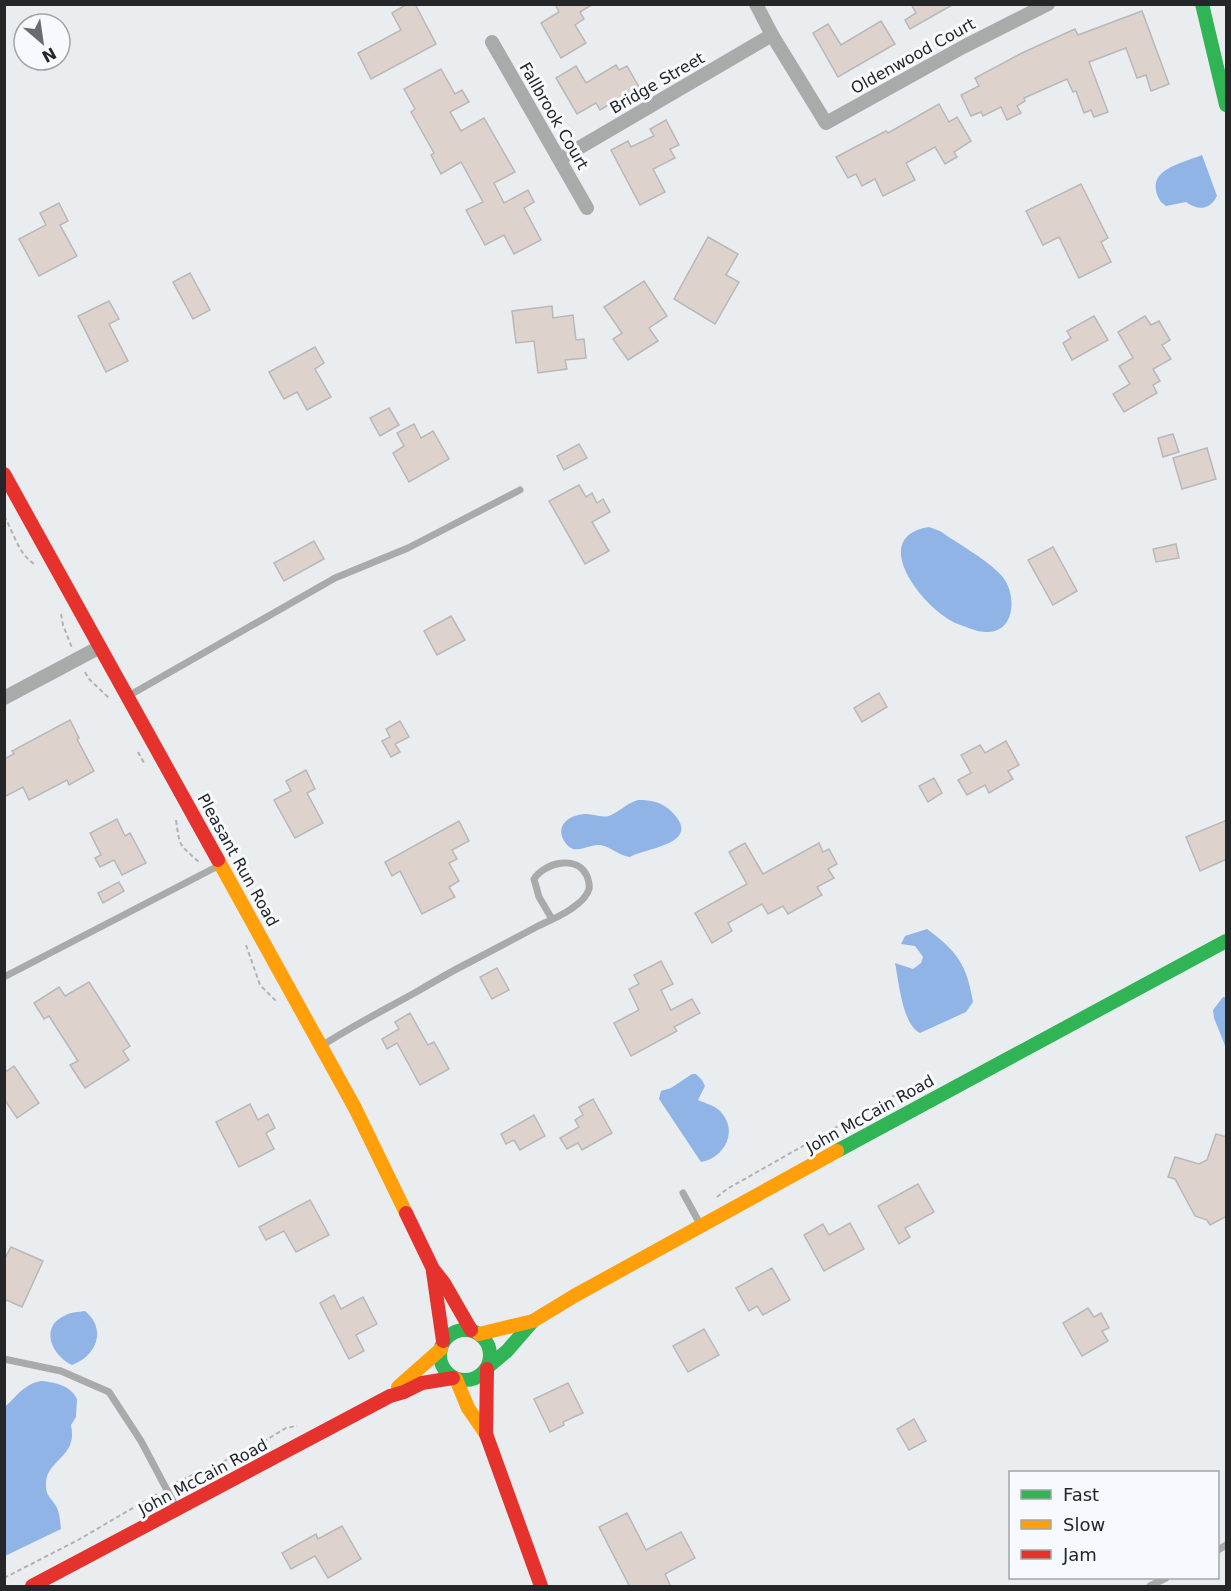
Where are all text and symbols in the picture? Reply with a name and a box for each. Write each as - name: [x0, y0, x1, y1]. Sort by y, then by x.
- north arrow: [12, 12, 72, 72]
- street label: Oldenwood Court: [848, 14, 978, 98]
- text: N: [39, 43, 59, 66]
- street label: Bridge Street: [606, 48, 708, 118]
- street label: Fallbrook Court: [516, 59, 592, 173]
- street label: Pleasant Run Road: [194, 790, 282, 930]
- street label: John McCain Road: [802, 1071, 937, 1158]
- street label: John McCain Road: [134, 1435, 271, 1519]
- legend: [1009, 1471, 1219, 1579]
- text: Fast: [1063, 1484, 1099, 1505]
- text: Slow: [1063, 1514, 1105, 1535]
- text: Jam: [1062, 1544, 1097, 1565]

